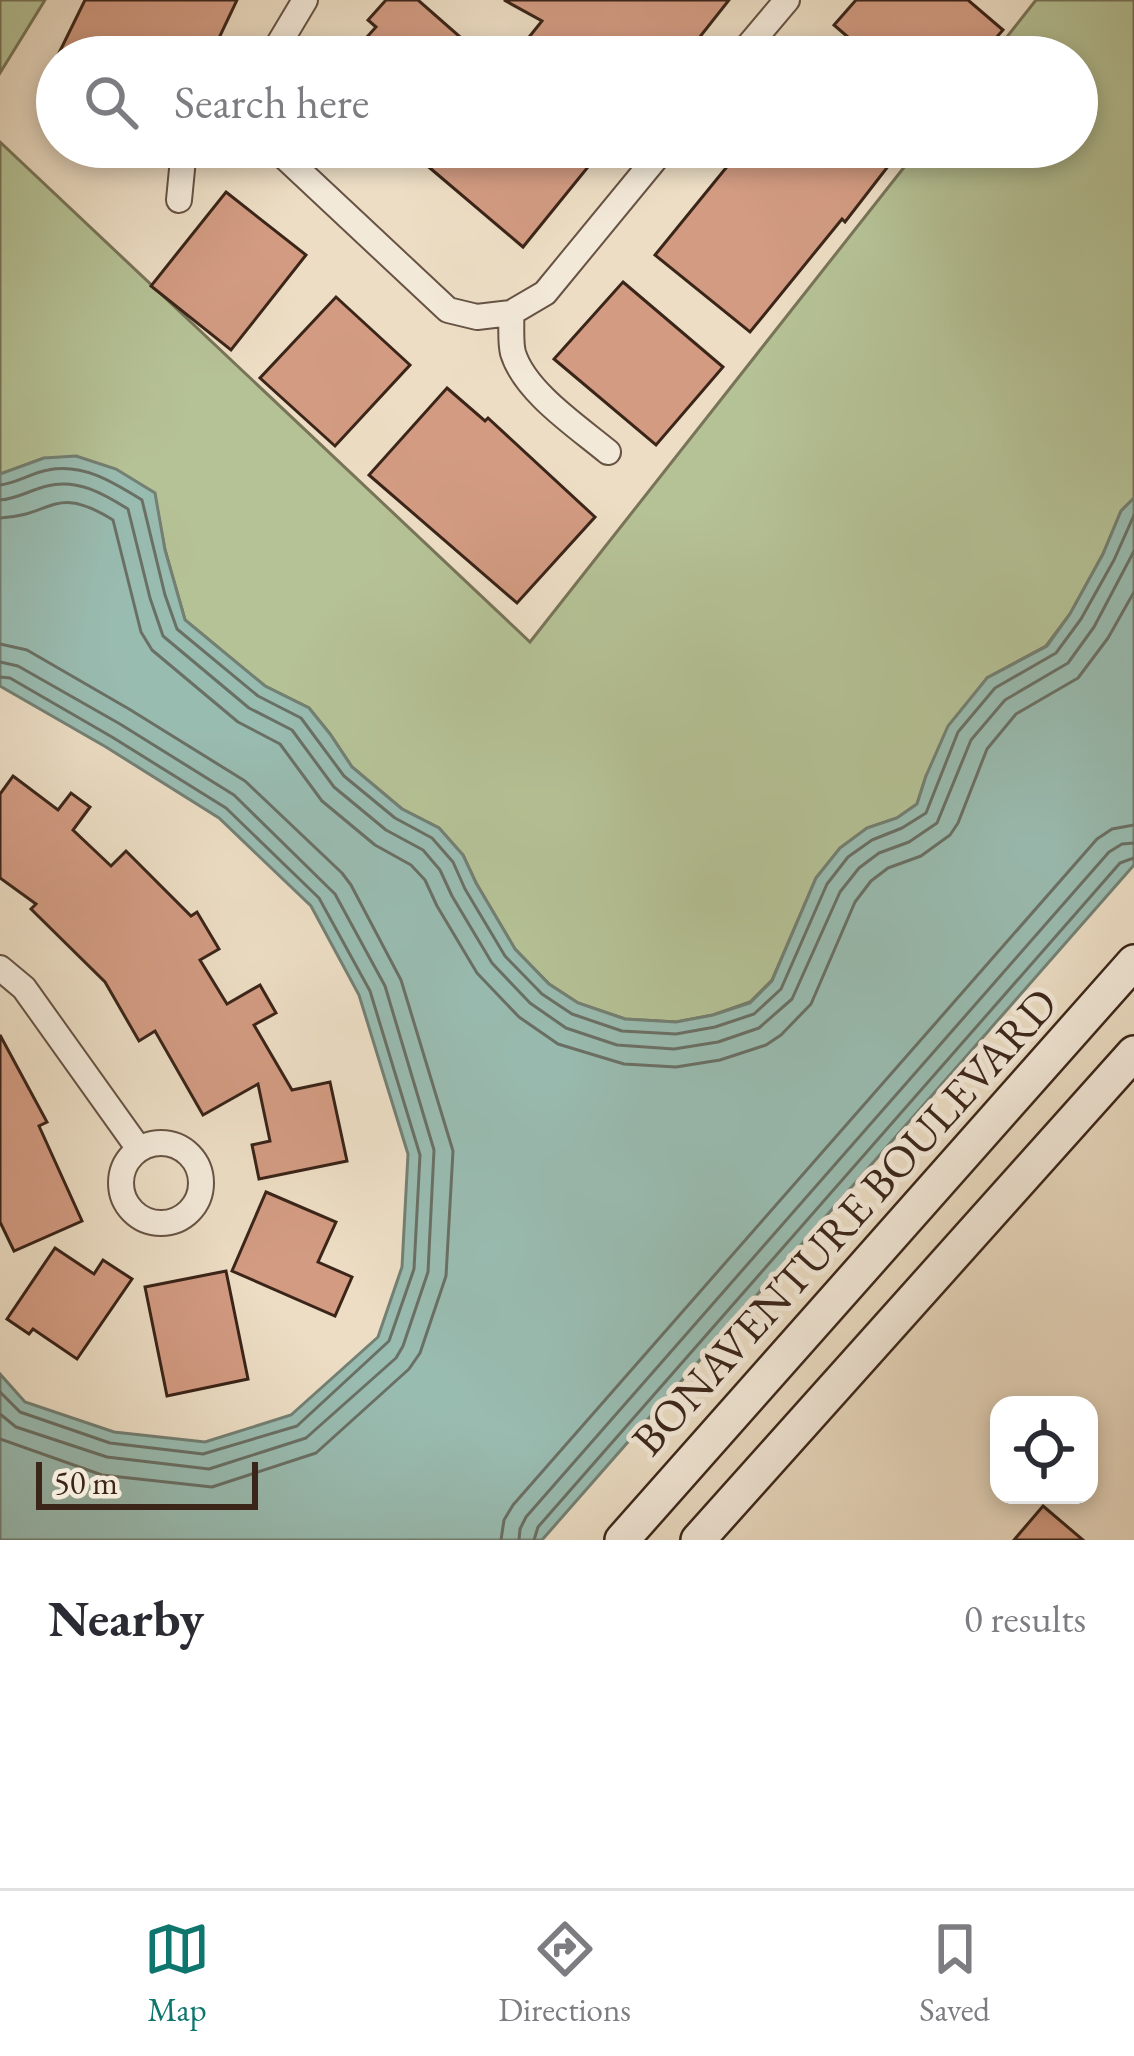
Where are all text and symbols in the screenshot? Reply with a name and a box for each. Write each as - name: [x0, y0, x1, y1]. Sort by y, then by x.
- search box: [36, 36, 1098, 168]
- icon: search: [78, 69, 144, 135]
- text: Search here: [174, 73, 369, 131]
- street label: BONAVENTURE BOULEVARD: [619, 975, 1069, 1467]
- map controls: [990, 1396, 1098, 1504]
- button: locate: [990, 1396, 1098, 1504]
- scale bar: [36, 1456, 258, 1509]
- text: 50 m: [54, 1461, 118, 1504]
- text: Nearby: [48, 1585, 204, 1651]
- text: 0 results: [964, 1593, 1086, 1644]
- tab: Map: [144, 1916, 210, 2031]
- tab: Directions: [498, 1916, 631, 2031]
- tab: Saved: [919, 1916, 990, 2031]

